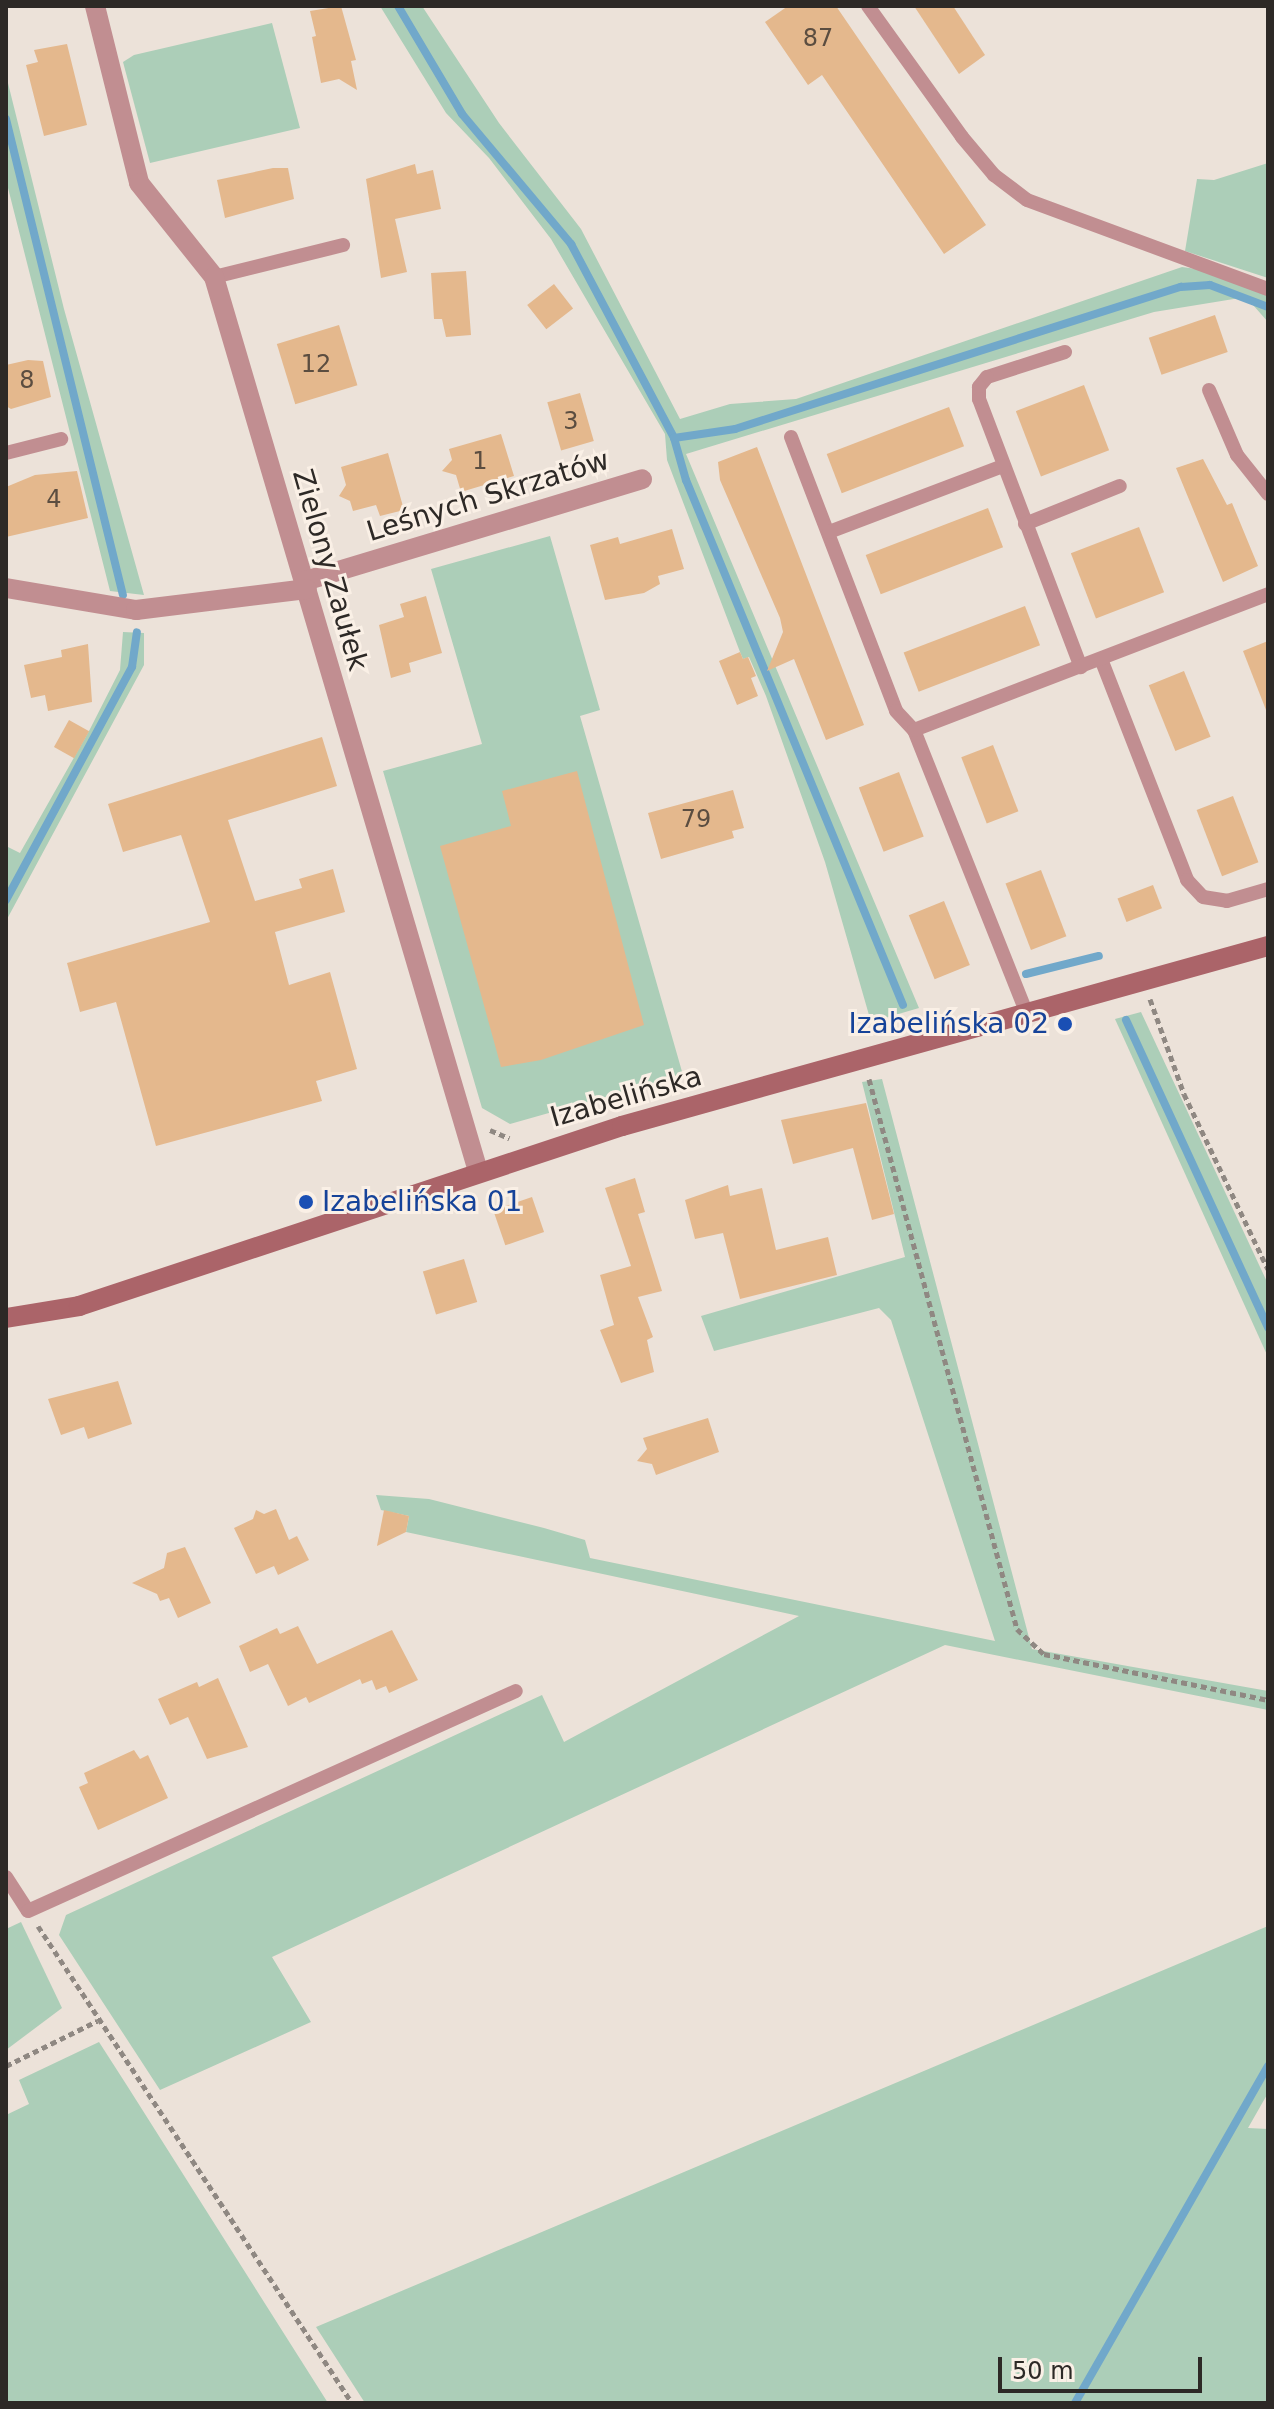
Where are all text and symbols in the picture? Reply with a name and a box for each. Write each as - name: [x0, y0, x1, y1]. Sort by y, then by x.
- house number: 87: [803, 25, 833, 53]
- house number: 12: [301, 351, 331, 379]
- house number: 8: [19, 367, 35, 395]
- house number: 3: [563, 408, 579, 436]
- street label: Leśnych Skrzatów: [363, 443, 613, 549]
- house number: 1: [472, 448, 488, 476]
- street label: Zielony Zaułek: [285, 465, 375, 675]
- house number: 4: [46, 486, 62, 514]
- house number: 79: [681, 806, 711, 834]
- place label: Izabelińska 02: [849, 1007, 1049, 1041]
- marker: Izabelińska 02: [1056, 1015, 1074, 1033]
- street label: Izabelińska: [546, 1059, 706, 1135]
- place label: Izabelińska 01: [322, 1185, 522, 1219]
- marker: Izabelińska 01: [297, 1193, 315, 1211]
- scale bar: [1002, 2341, 1206, 2391]
- text: 50 m: [1012, 2357, 1074, 2385]

